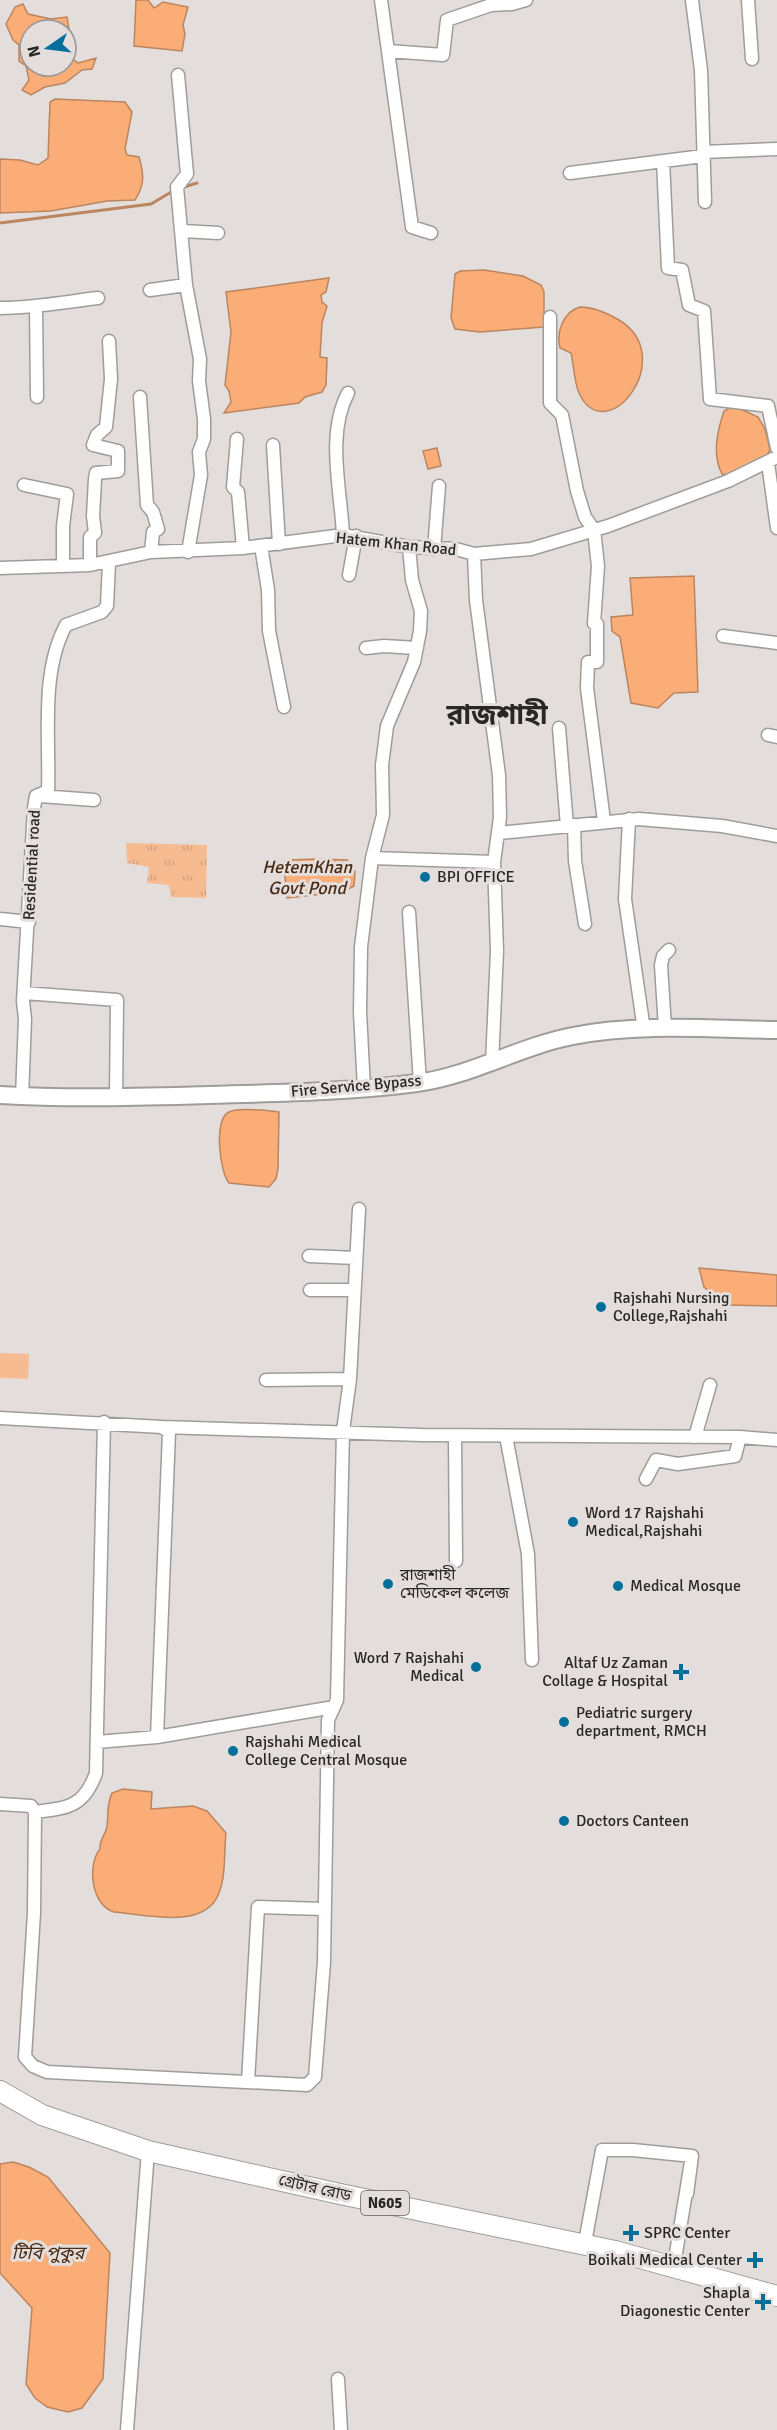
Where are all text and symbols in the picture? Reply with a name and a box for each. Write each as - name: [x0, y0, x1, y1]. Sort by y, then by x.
- north arrow: [18, 18, 78, 78]
- text: N: [23, 44, 45, 59]
- street label: Hatem Khan Road: [335, 528, 457, 560]
- district label: রাজশাহী: [445, 698, 549, 732]
- street label: Residential road: [19, 809, 45, 921]
- water label: HetemKhan Govt Pond: [262, 856, 353, 899]
- place label: BPI OFFICE: [437, 867, 515, 887]
- marker: BPI OFFICE: [418, 870, 432, 884]
- street label: Fire Service Bypass: [290, 1070, 422, 1102]
- place label: Rajshahi Nursing College,Rajshahi: [613, 1288, 730, 1326]
- marker: Rajshahi Nursing College,Rajshahi: [594, 1300, 608, 1314]
- place label: Word 17 Rajshahi Medical,Rajshahi: [585, 1503, 704, 1541]
- marker: Word 17 Rajshahi Medical,Rajshahi: [566, 1515, 580, 1529]
- place label: রাজশাহী মেডিকেল কলেজ: [399, 1565, 510, 1603]
- place label: Medical Mosque: [630, 1576, 741, 1596]
- marker: রাজশাহী মেডিকেল কলেজ: [381, 1577, 395, 1591]
- marker: Medical Mosque: [611, 1579, 625, 1593]
- place label: Word 7 Rajshahi Medical: [354, 1648, 464, 1686]
- place label: Altaf Uz Zaman Collage & Hospital: [542, 1653, 668, 1691]
- marker: Word 7 Rajshahi Medical: [469, 1660, 483, 1674]
- marker: Altaf Uz Zaman Collage & Hospital: [672, 1663, 690, 1681]
- place label: Pediatric surgery department, RMCH: [576, 1703, 707, 1741]
- marker: Pediatric surgery department, RMCH: [557, 1715, 571, 1729]
- place label: Rajshahi Medical College Central Mosque: [245, 1732, 407, 1770]
- marker: Rajshahi Medical College Central Mosque: [226, 1744, 240, 1758]
- place label: Doctors Canteen: [576, 1811, 689, 1831]
- marker: Doctors Canteen: [557, 1814, 571, 1828]
- street label: গ্রেটার রোড: [277, 2170, 354, 2206]
- road number: N605: [361, 2191, 409, 2215]
- place label: SPRC Center: [644, 2223, 730, 2243]
- marker: SPRC Center: [622, 2224, 640, 2242]
- water label: টিবি পুকুর: [12, 2242, 87, 2264]
- place label: Boikali Medical Center: [588, 2250, 742, 2270]
- marker: Boikali Medical Center: [746, 2251, 764, 2269]
- place label: Shapla Diagonestic Center: [620, 2283, 750, 2321]
- marker: Shapla Diagonestic Center: [754, 2293, 772, 2311]

